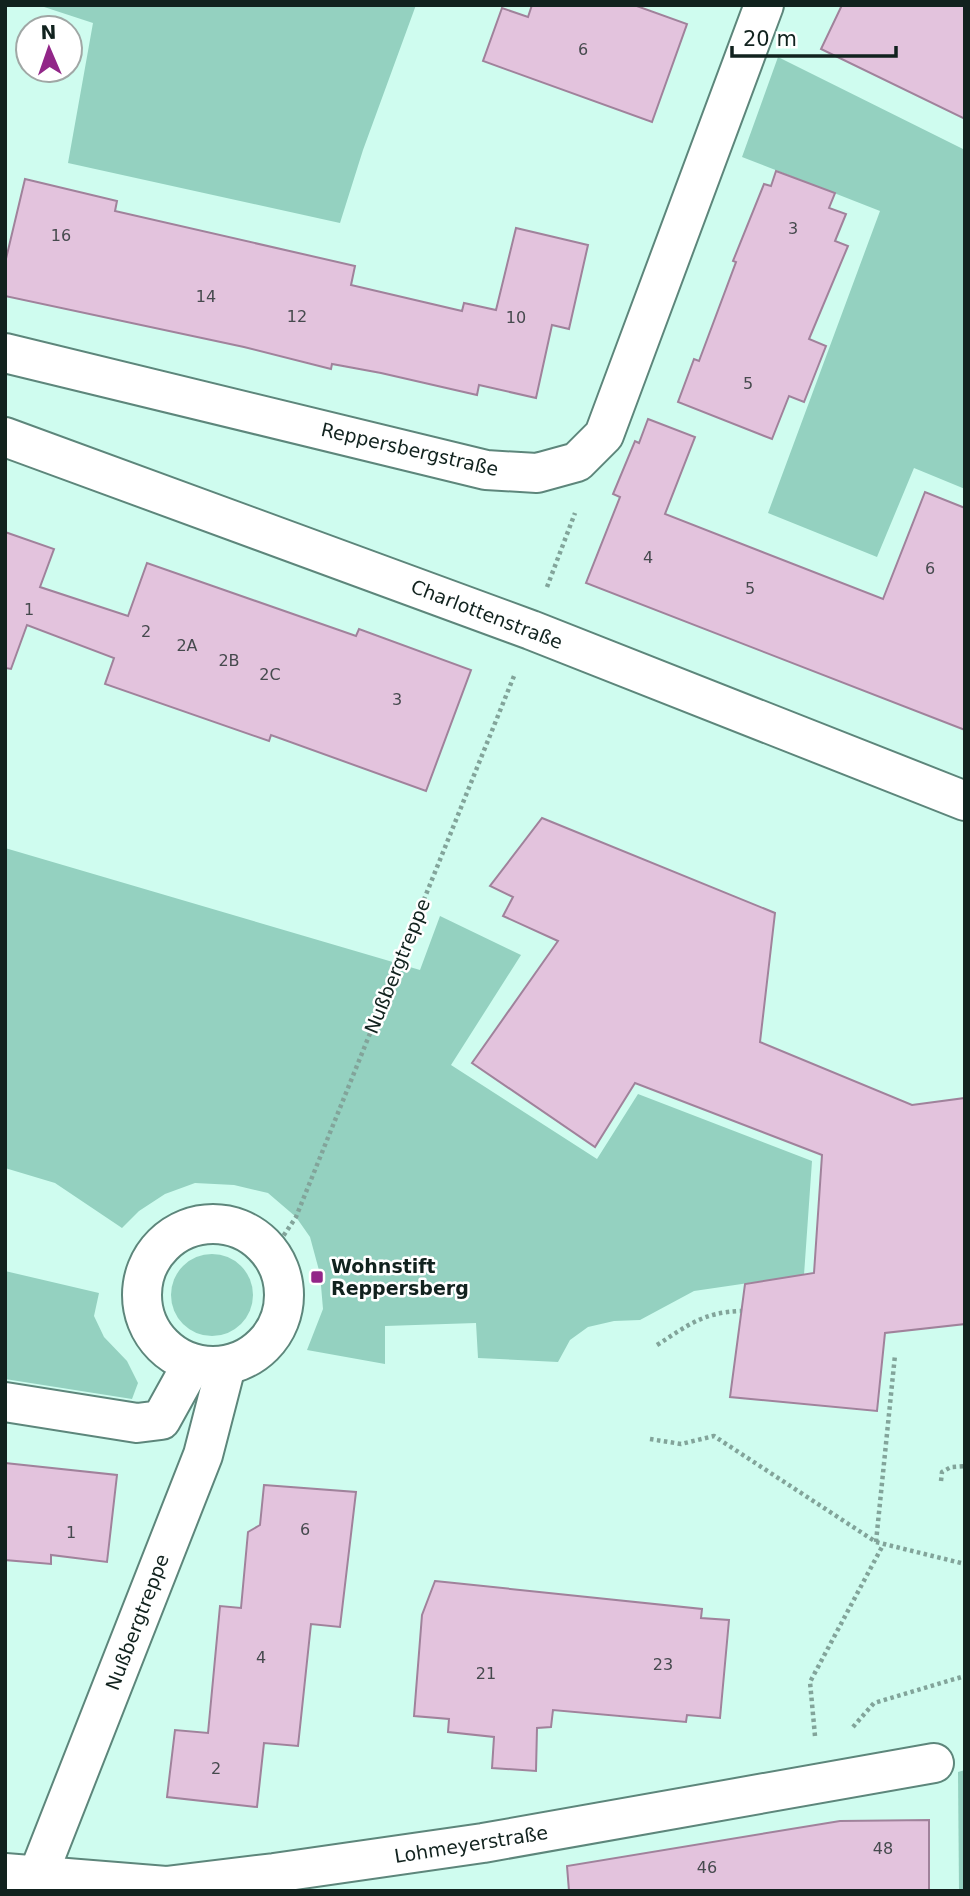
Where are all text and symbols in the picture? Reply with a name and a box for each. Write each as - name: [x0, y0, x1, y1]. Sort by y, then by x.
- north arrow: [14, 14, 84, 84]
- scale bar: [732, 14, 897, 58]
- text: N: [40, 21, 57, 43]
- text: 20 m: [743, 27, 797, 51]
- house number: 6: [578, 40, 588, 59]
- house number: 3: [788, 219, 798, 238]
- house number: 16: [51, 226, 71, 245]
- house number: 14: [196, 287, 216, 306]
- house number: 12: [287, 307, 307, 326]
- house number: 10: [506, 308, 526, 327]
- house number: 5: [743, 374, 753, 393]
- street label: Reppersbergstraße: [319, 418, 501, 480]
- house number: 4: [643, 548, 653, 567]
- house number: 6: [925, 559, 935, 578]
- street label: Charlottenstraße: [408, 575, 566, 653]
- house number: 5: [745, 579, 755, 598]
- house number: 1: [24, 600, 34, 619]
- house number: 2: [141, 622, 151, 641]
- house number: 2A: [176, 636, 198, 655]
- house number: 2B: [218, 651, 240, 670]
- house number: 2C: [259, 665, 281, 684]
- house number: 3: [392, 690, 402, 709]
- street label: Nußbergtreppe: [360, 895, 434, 1037]
- place label: Wohnstift Reppersberg: [331, 1255, 469, 1299]
- marker: Wohnstift Reppersberg: [309, 1269, 325, 1285]
- house number: 6: [300, 1520, 310, 1539]
- house number: 1: [66, 1523, 76, 1542]
- street label: Nußbergtreppe: [101, 1551, 173, 1693]
- house number: 4: [256, 1648, 266, 1667]
- house number: 23: [653, 1655, 673, 1674]
- house number: 21: [476, 1664, 496, 1683]
- house number: 2: [211, 1759, 221, 1778]
- street label: Lohmeyerstraße: [393, 1821, 549, 1867]
- house number: 48: [873, 1839, 893, 1858]
- house number: 46: [697, 1858, 717, 1877]

